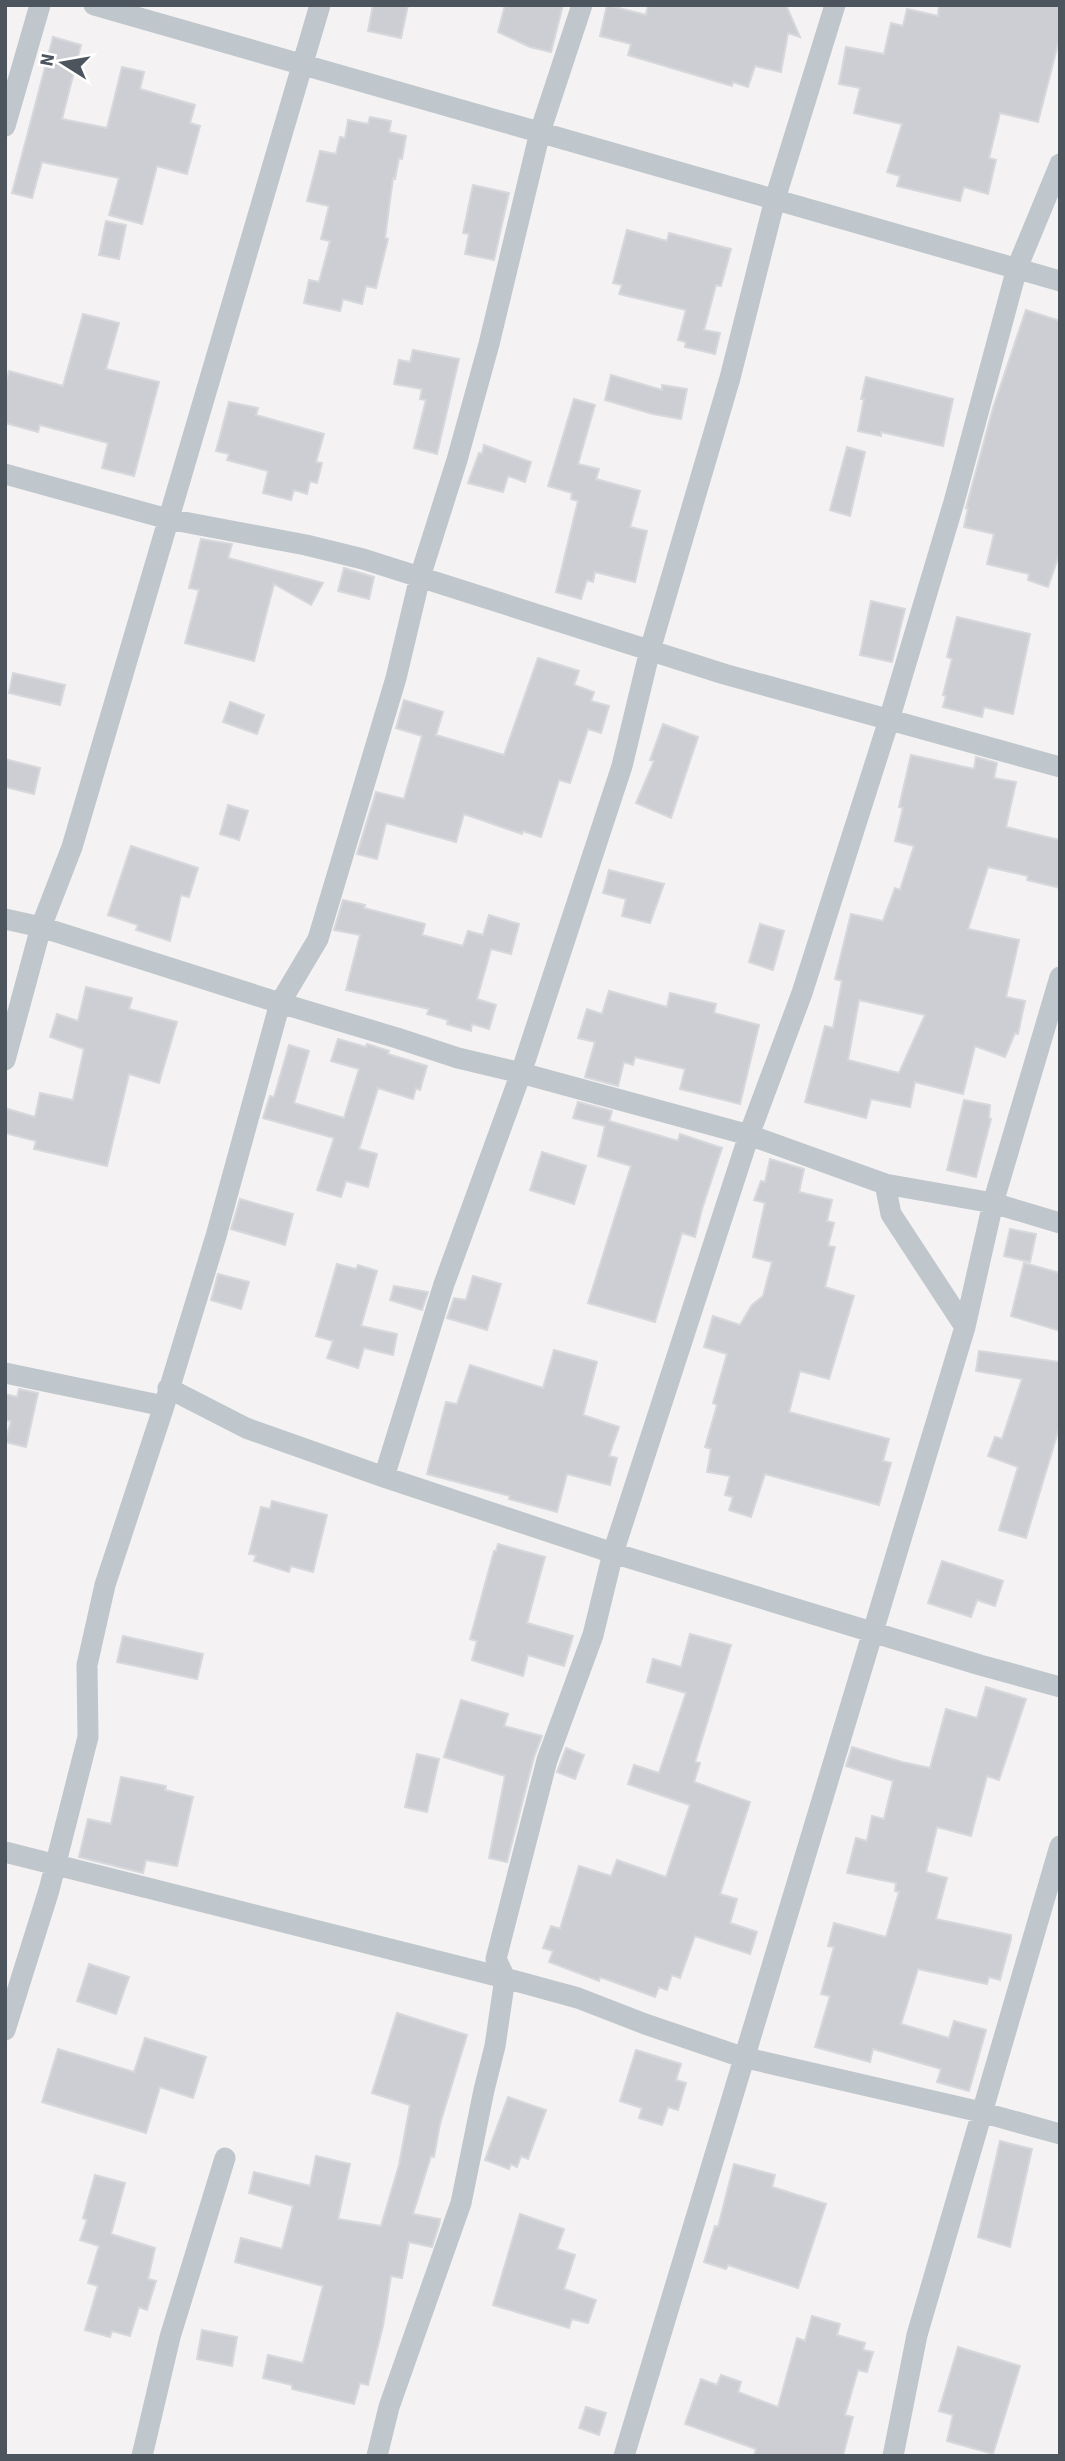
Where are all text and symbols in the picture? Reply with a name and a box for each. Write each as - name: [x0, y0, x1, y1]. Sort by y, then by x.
- north arrow: [28, 28, 98, 98]
- text: N: [33, 51, 62, 69]

